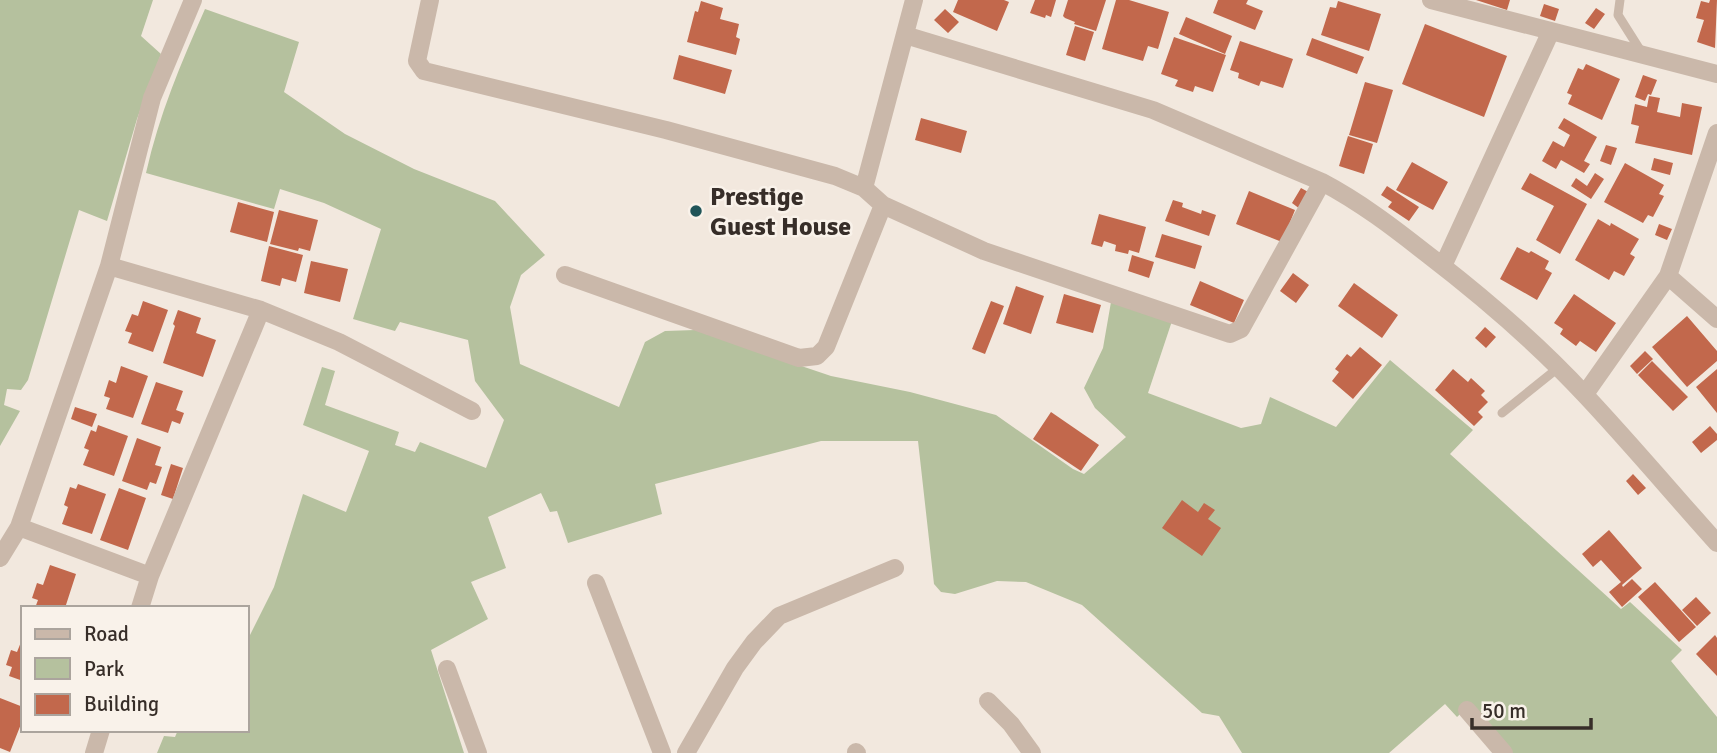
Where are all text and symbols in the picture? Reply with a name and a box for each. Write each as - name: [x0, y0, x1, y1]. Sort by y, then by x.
- place label: Prestige Guest House: [710, 181, 851, 243]
- marker: Prestige Guest House: [688, 203, 704, 219]
- legend: [21, 606, 248, 732]
- text: Road: [84, 621, 129, 647]
- text: Park: [84, 656, 125, 682]
- scale bar: [1472, 686, 1591, 730]
- text: Building: [84, 691, 159, 717]
- text: 50 m: [1482, 698, 1526, 724]

